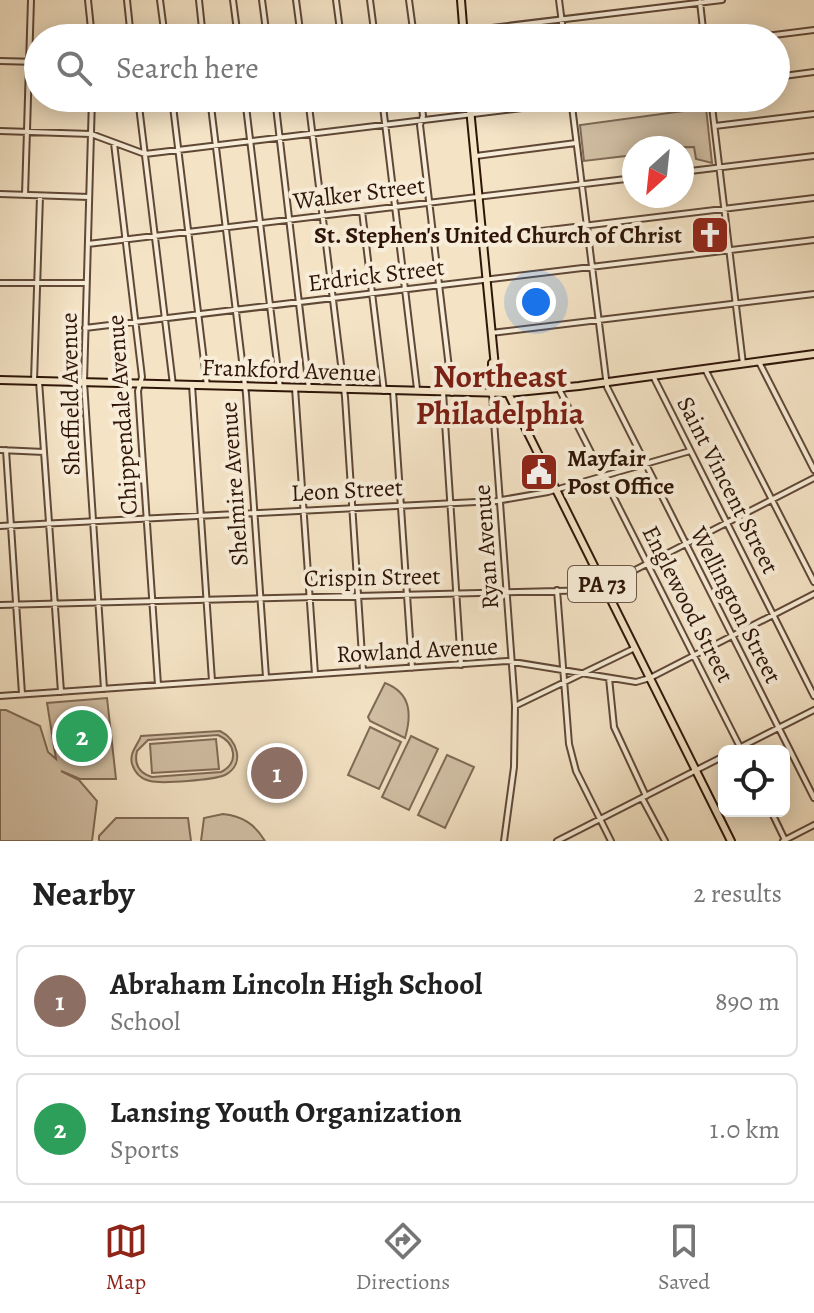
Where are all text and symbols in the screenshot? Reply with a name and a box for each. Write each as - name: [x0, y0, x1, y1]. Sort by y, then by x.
- search box: [24, 24, 790, 112]
- icon: search: [52, 46, 96, 90]
- text: Search here: [116, 48, 259, 88]
- north arrow: [622, 136, 694, 208]
- street label: Walker Street: [290, 169, 427, 217]
- church icon: St. Stephen's United Church of Christ: [689, 214, 731, 256]
- place label: St. Stephen's United Church of Christ: [314, 219, 682, 251]
- street label: Erdrick Street: [306, 251, 446, 299]
- your location: [516, 282, 556, 322]
- street label: Sheffield Avenue: [53, 312, 87, 476]
- street label: Chippendale Avenue: [99, 314, 145, 516]
- street label: Frankford Avenue: [201, 351, 377, 389]
- district label: Northeast Philadelphia: [416, 354, 585, 435]
- street label: Saint Vincent Street: [669, 391, 787, 579]
- street label: Shelmire Avenue: [212, 401, 256, 567]
- place label: Mayfair Post Office: [567, 442, 674, 502]
- public building icon: Mayfair Post Office: [518, 451, 560, 493]
- street label: Leon Street: [290, 471, 404, 509]
- street label: Ryan Avenue: [466, 483, 506, 611]
- street label: Englewood Street: [635, 520, 741, 688]
- street label: Wellington Street: [682, 520, 789, 689]
- street label: Crispin Street: [303, 560, 441, 594]
- road number: PA 73: [568, 566, 636, 602]
- street label: Rowland Avenue: [335, 630, 499, 670]
- pin: 2: [56, 706, 108, 766]
- pin: 1: [251, 743, 303, 803]
- map controls: [718, 745, 790, 817]
- button: locate: [718, 745, 790, 817]
- text: Nearby: [32, 870, 135, 917]
- text: 2 results: [693, 876, 782, 911]
- text: Abraham Lincoln High School: [110, 964, 483, 1004]
- text: 1: [55, 984, 65, 1019]
- text: 890 m: [715, 984, 780, 1019]
- text: School: [110, 1004, 180, 1039]
- text: Lansing Youth Organization: [110, 1092, 462, 1132]
- text: 2: [54, 1112, 66, 1147]
- text: 1.0 km: [710, 1112, 780, 1147]
- text: Sports: [110, 1132, 179, 1167]
- tab: Map: [104, 1219, 148, 1297]
- tab: Directions: [356, 1219, 450, 1297]
- tab: Saved: [658, 1219, 710, 1297]

